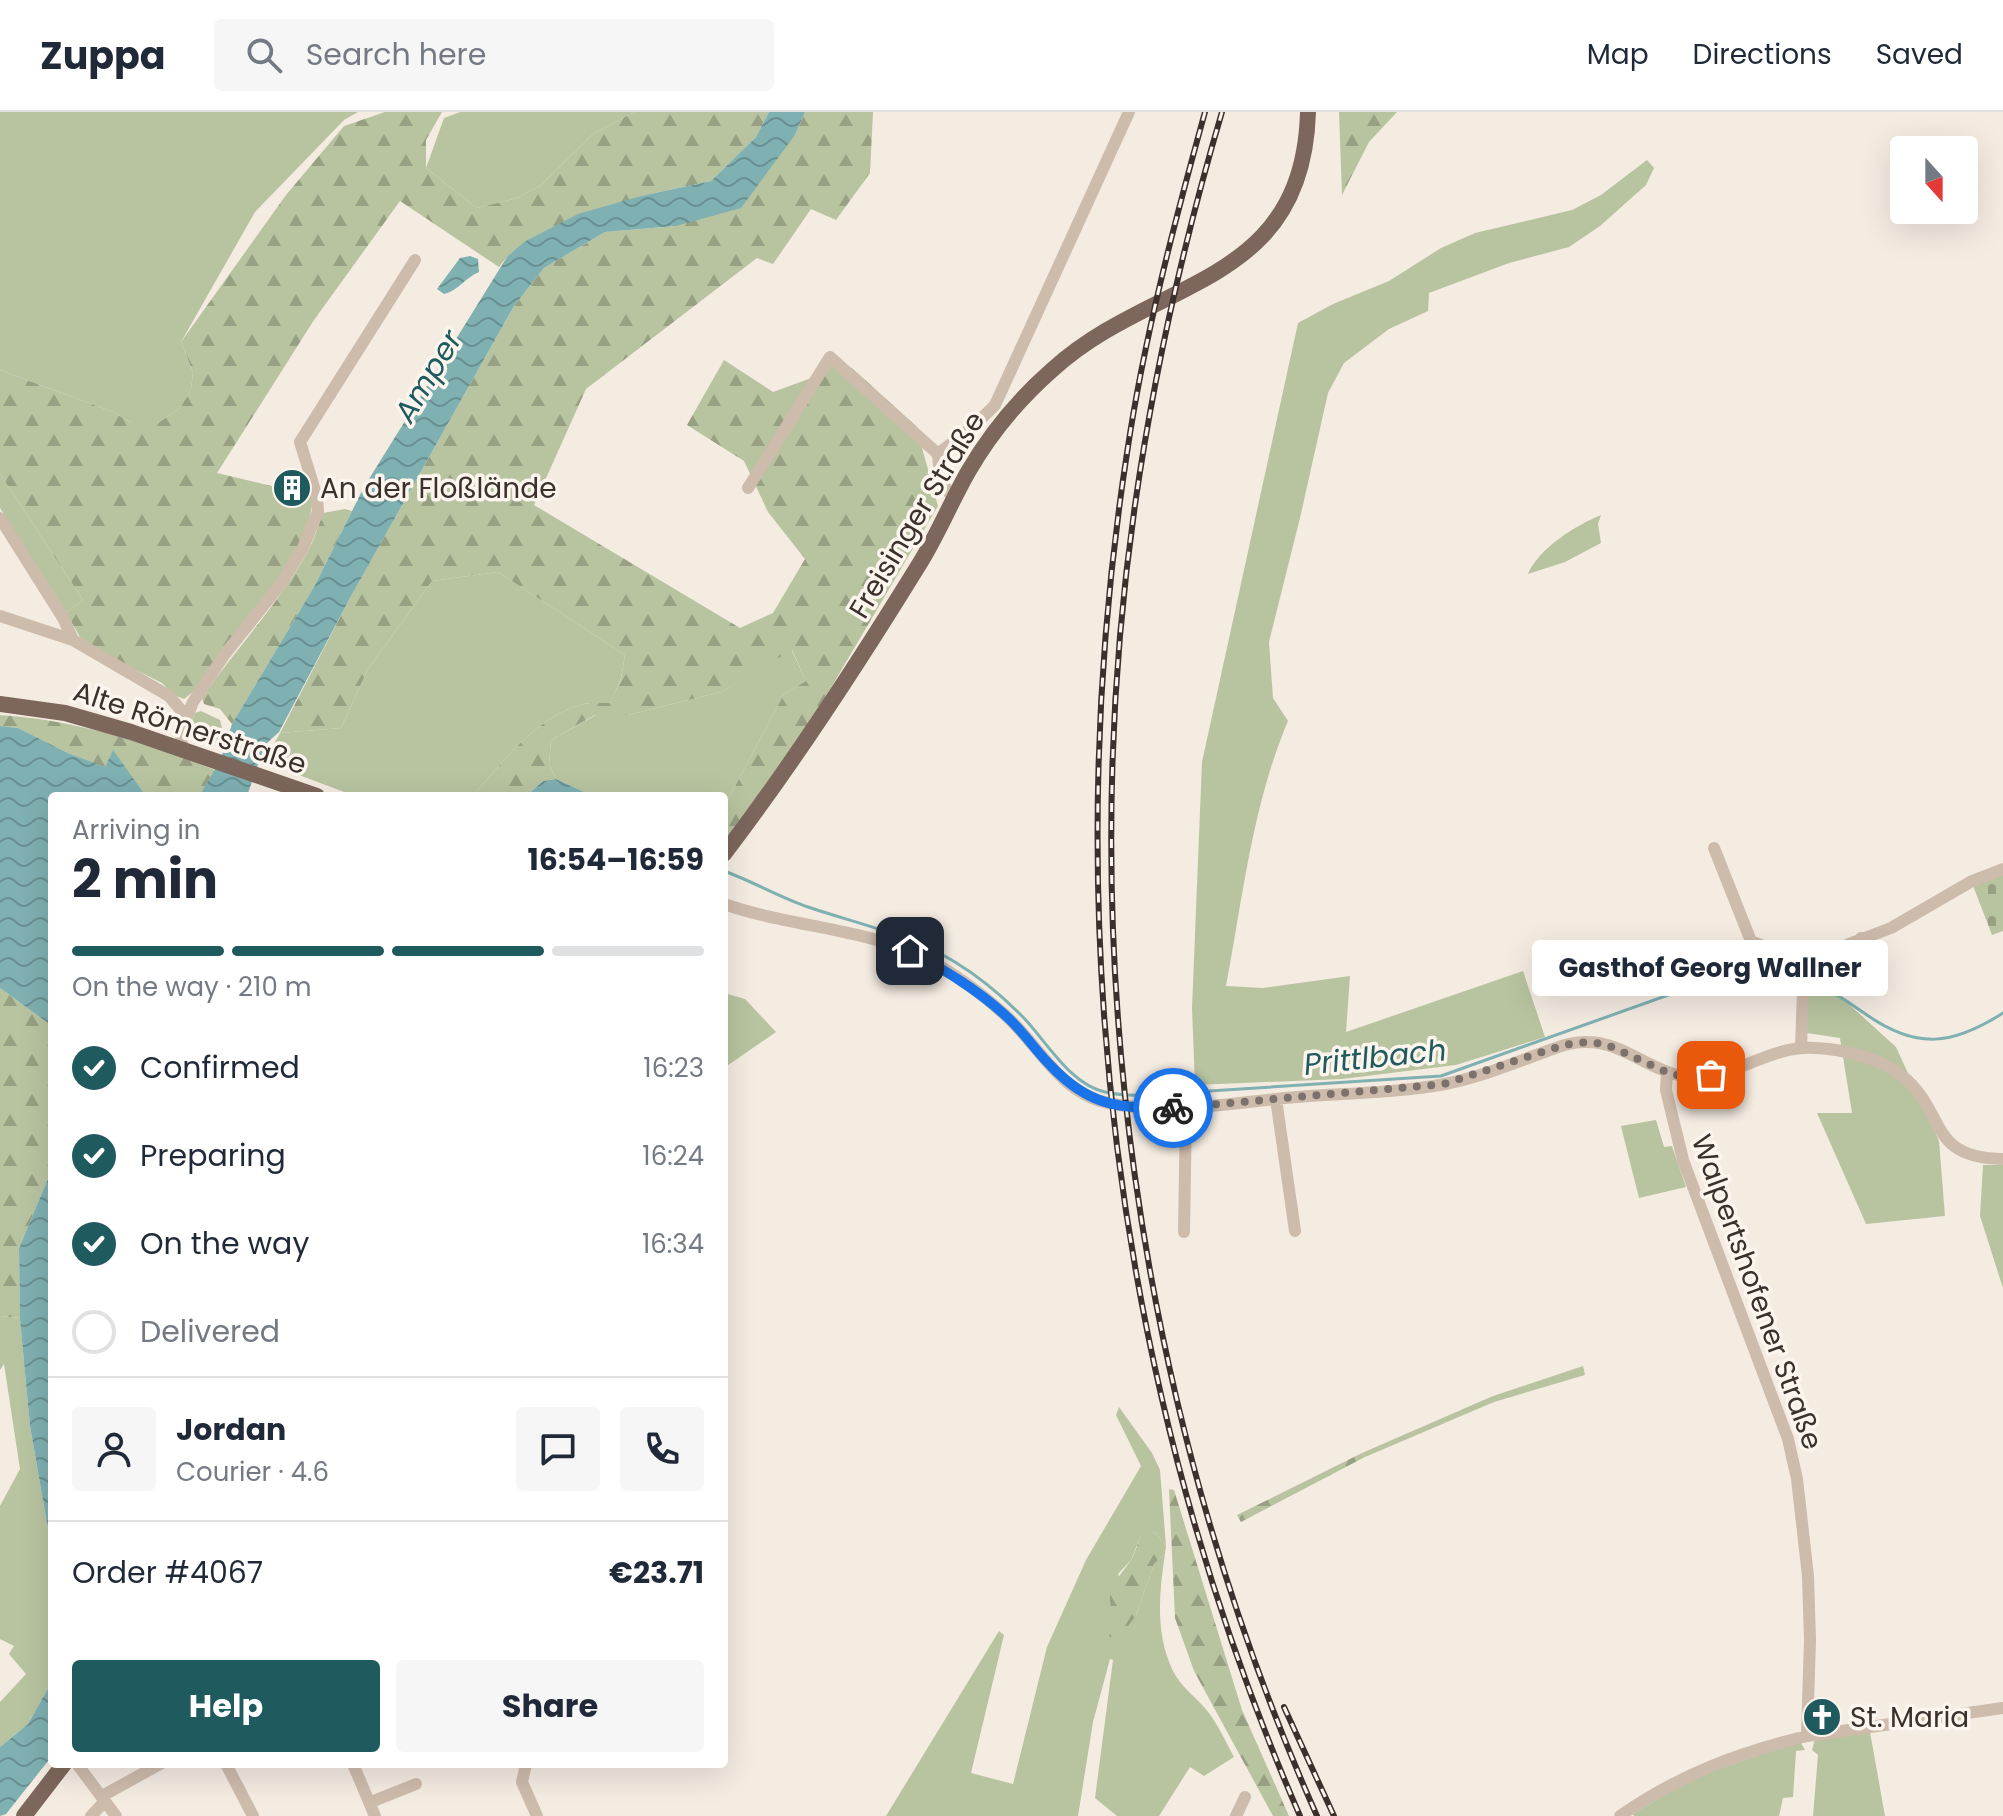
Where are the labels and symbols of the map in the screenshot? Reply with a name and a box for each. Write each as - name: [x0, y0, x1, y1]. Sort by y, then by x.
- north arrow: [1890, 136, 1978, 224]
- water label: Amper: [383, 321, 473, 431]
- street label: Freisinger Straße: [840, 404, 994, 626]
- building icon: An der Floßlände: [271, 467, 313, 509]
- place label: An der Floßlände: [320, 469, 557, 508]
- street label: Alte Römerstraße: [68, 672, 312, 784]
- pin: [876, 917, 944, 985]
- callout: Gasthof Georg Wallner: [1533, 939, 1889, 995]
- water label: Prittlbach: [1302, 1028, 1448, 1086]
- pin: [1677, 1041, 1745, 1109]
- courier: [1133, 1068, 1213, 1148]
- street label: Walpertshofener Straße: [1682, 1129, 1832, 1455]
- church icon: St. Maria: [1801, 1696, 1843, 1738]
- place label: St. Maria: [1850, 1698, 1969, 1737]

